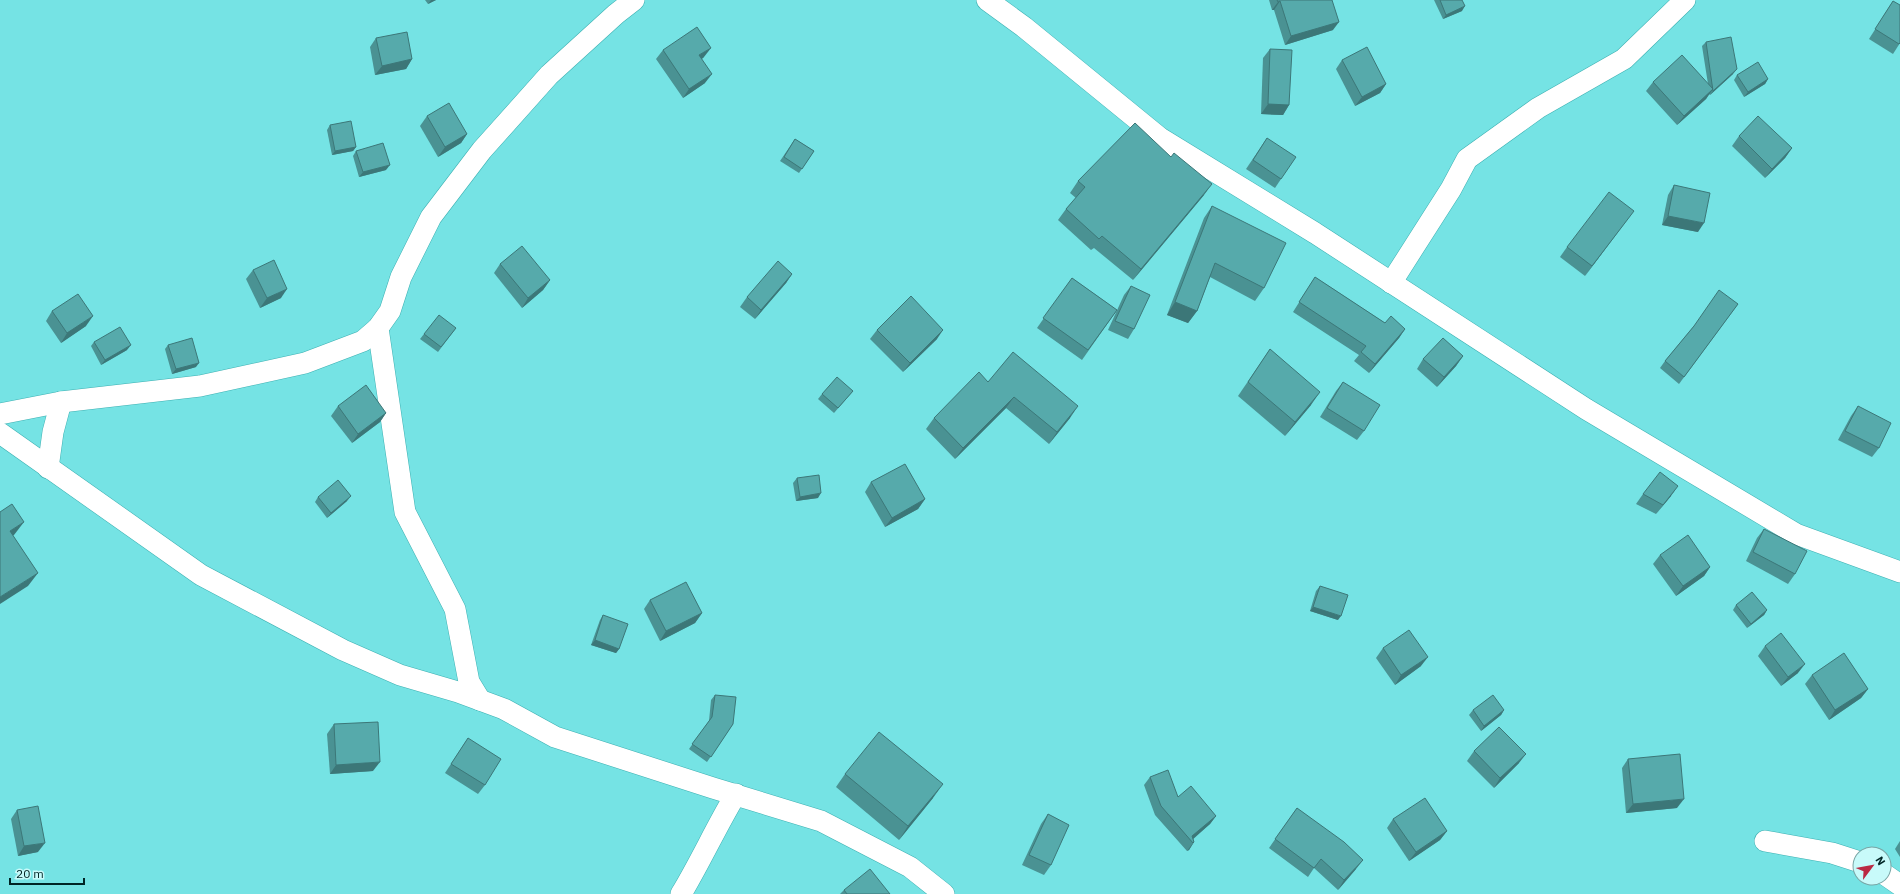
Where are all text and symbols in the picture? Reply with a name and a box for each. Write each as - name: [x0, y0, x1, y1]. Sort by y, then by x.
- north arrow: [1852, 846, 1892, 886]
- text: N: [1872, 854, 1889, 868]
- scale bar: [10, 860, 84, 886]
- text: 20 m: [16, 866, 44, 881]

